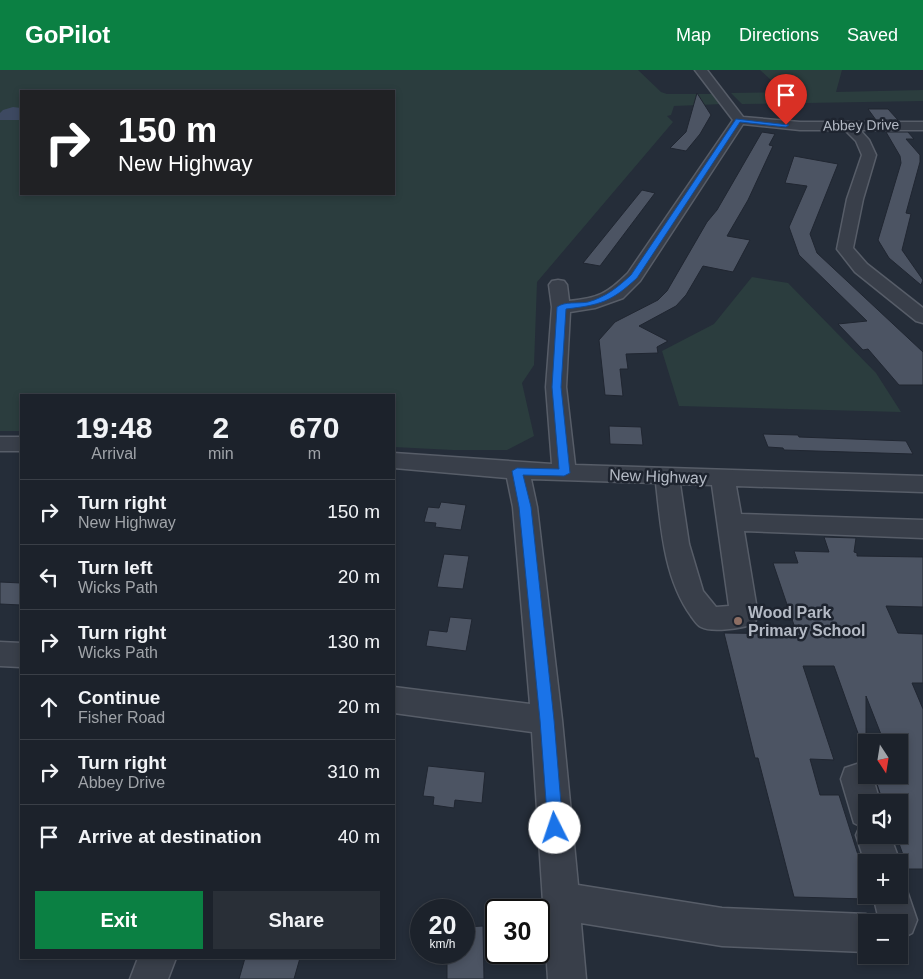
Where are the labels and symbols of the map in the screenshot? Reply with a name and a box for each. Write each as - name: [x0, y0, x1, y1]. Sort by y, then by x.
- pin: [765, 74, 807, 125]
- street label: Abbey Drive: [823, 116, 899, 134]
- street label: New Highway: [609, 466, 707, 487]
- place label: Wood Park Primary School: [748, 604, 865, 639]
- marker: Wood Park Primary School: [732, 615, 744, 627]
- north arrow: [858, 734, 908, 784]
- position arrow: [528, 801, 580, 853]
- speed limit sign: 30: [485, 899, 550, 964]

